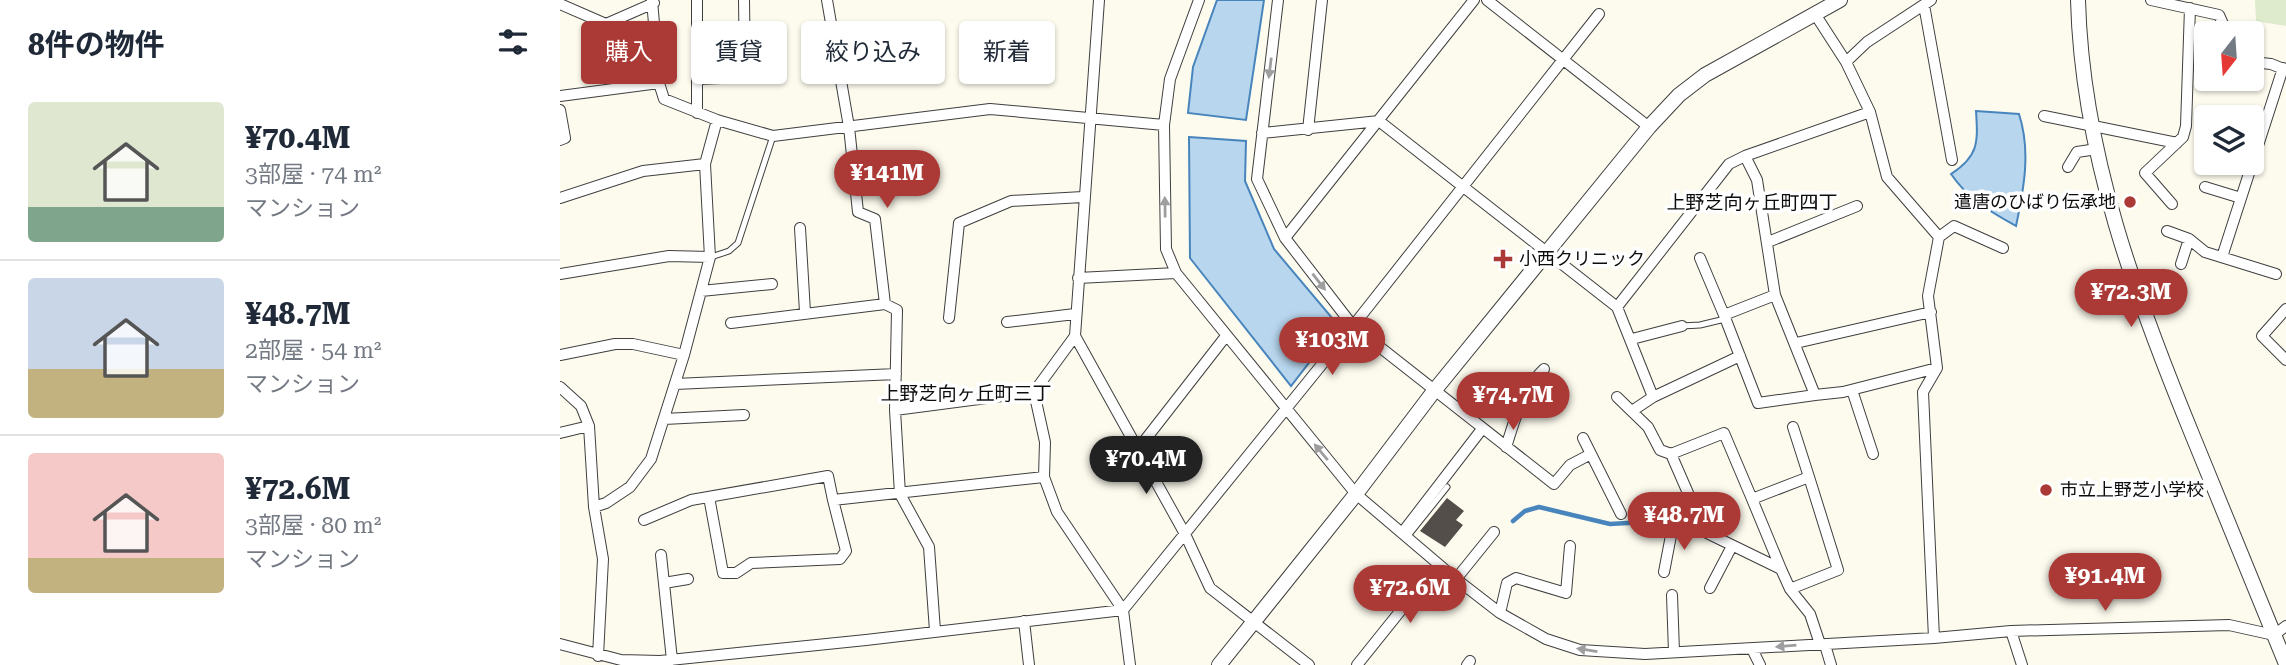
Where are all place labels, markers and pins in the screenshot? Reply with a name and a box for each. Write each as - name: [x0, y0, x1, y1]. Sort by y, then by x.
- pin: ¥141M: [838, 150, 936, 210]
- place label: 遣唐のひばり伝承地: [1954, 191, 2116, 212]
- marker: 遣唐のひばり伝承地: [2122, 194, 2138, 210]
- place label: 小西クリニック: [1519, 248, 1645, 269]
- marker: 小西クリニック: [1493, 249, 1513, 269]
- pin: ¥72.3M: [2074, 270, 2188, 329]
- pin: ¥103M: [1283, 318, 1381, 377]
- pin: ¥74.7M: [1456, 372, 1570, 432]
- pin: ¥70.4M: [1089, 436, 1203, 496]
- place label: 市立上野芝小学校: [2060, 479, 2204, 500]
- marker: 市立上野芝小学校: [2038, 482, 2054, 498]
- pin: ¥48.7M: [1627, 492, 1741, 552]
- pin: ¥91.4M: [2048, 554, 2162, 613]
- pin: ¥72.6M: [1353, 566, 1467, 625]

